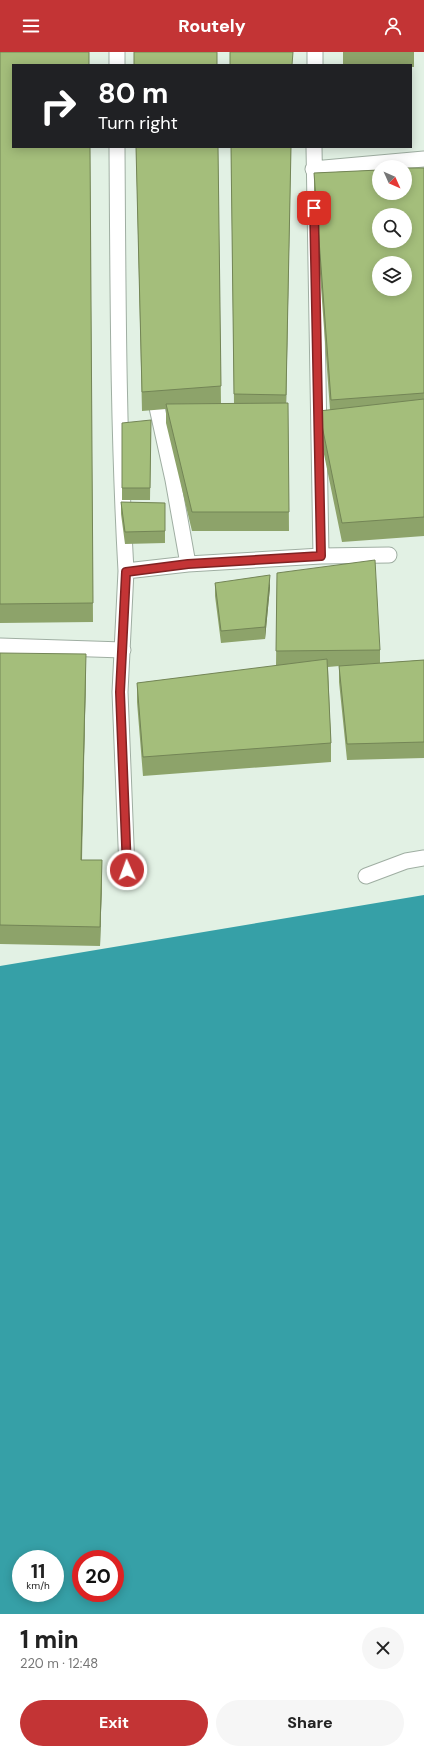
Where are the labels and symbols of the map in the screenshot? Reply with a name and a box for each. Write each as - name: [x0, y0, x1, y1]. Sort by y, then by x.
- north arrow: [372, 160, 412, 200]
- pin: [297, 191, 331, 225]
- position arrow: [106, 849, 148, 891]
- speed limit sign: 20: [72, 1550, 124, 1602]

